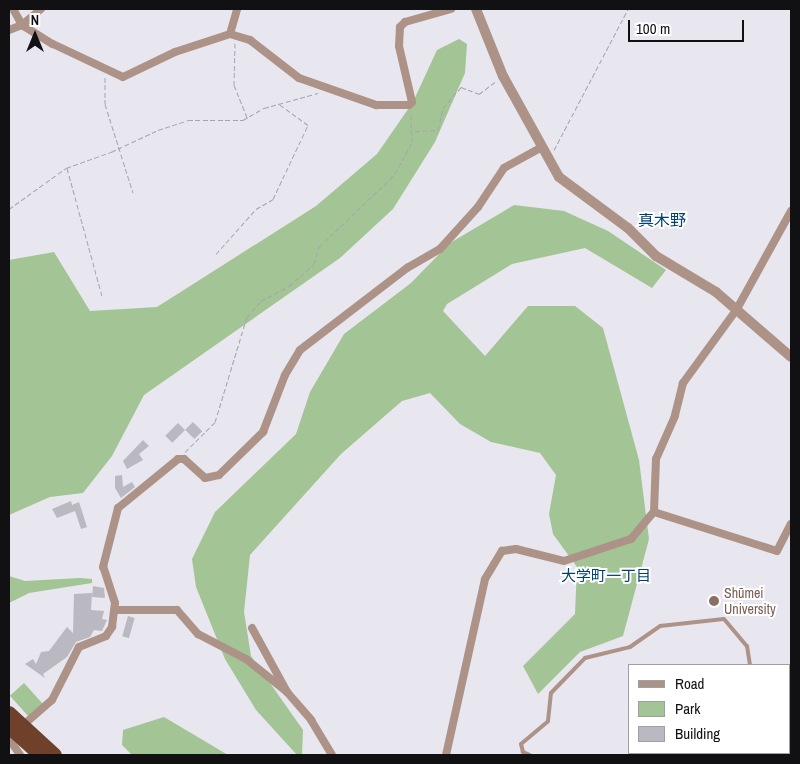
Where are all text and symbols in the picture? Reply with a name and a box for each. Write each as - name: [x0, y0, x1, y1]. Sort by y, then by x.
- north arrow: [10, 10, 60, 60]
- scale bar: [630, 10, 746, 42]
- text: N: [31, 11, 39, 29]
- text: 100 m: [636, 18, 670, 39]
- district label: 真木野: [638, 210, 686, 230]
- district label: 大学町一丁目: [561, 567, 651, 585]
- place label: Shūmei University: [724, 585, 776, 618]
- marker: Shūmei University: [708, 595, 720, 607]
- legend: [628, 664, 790, 754]
- text: Road: [675, 673, 704, 694]
- text: Park: [675, 698, 700, 719]
- text: Building: [675, 723, 720, 744]

